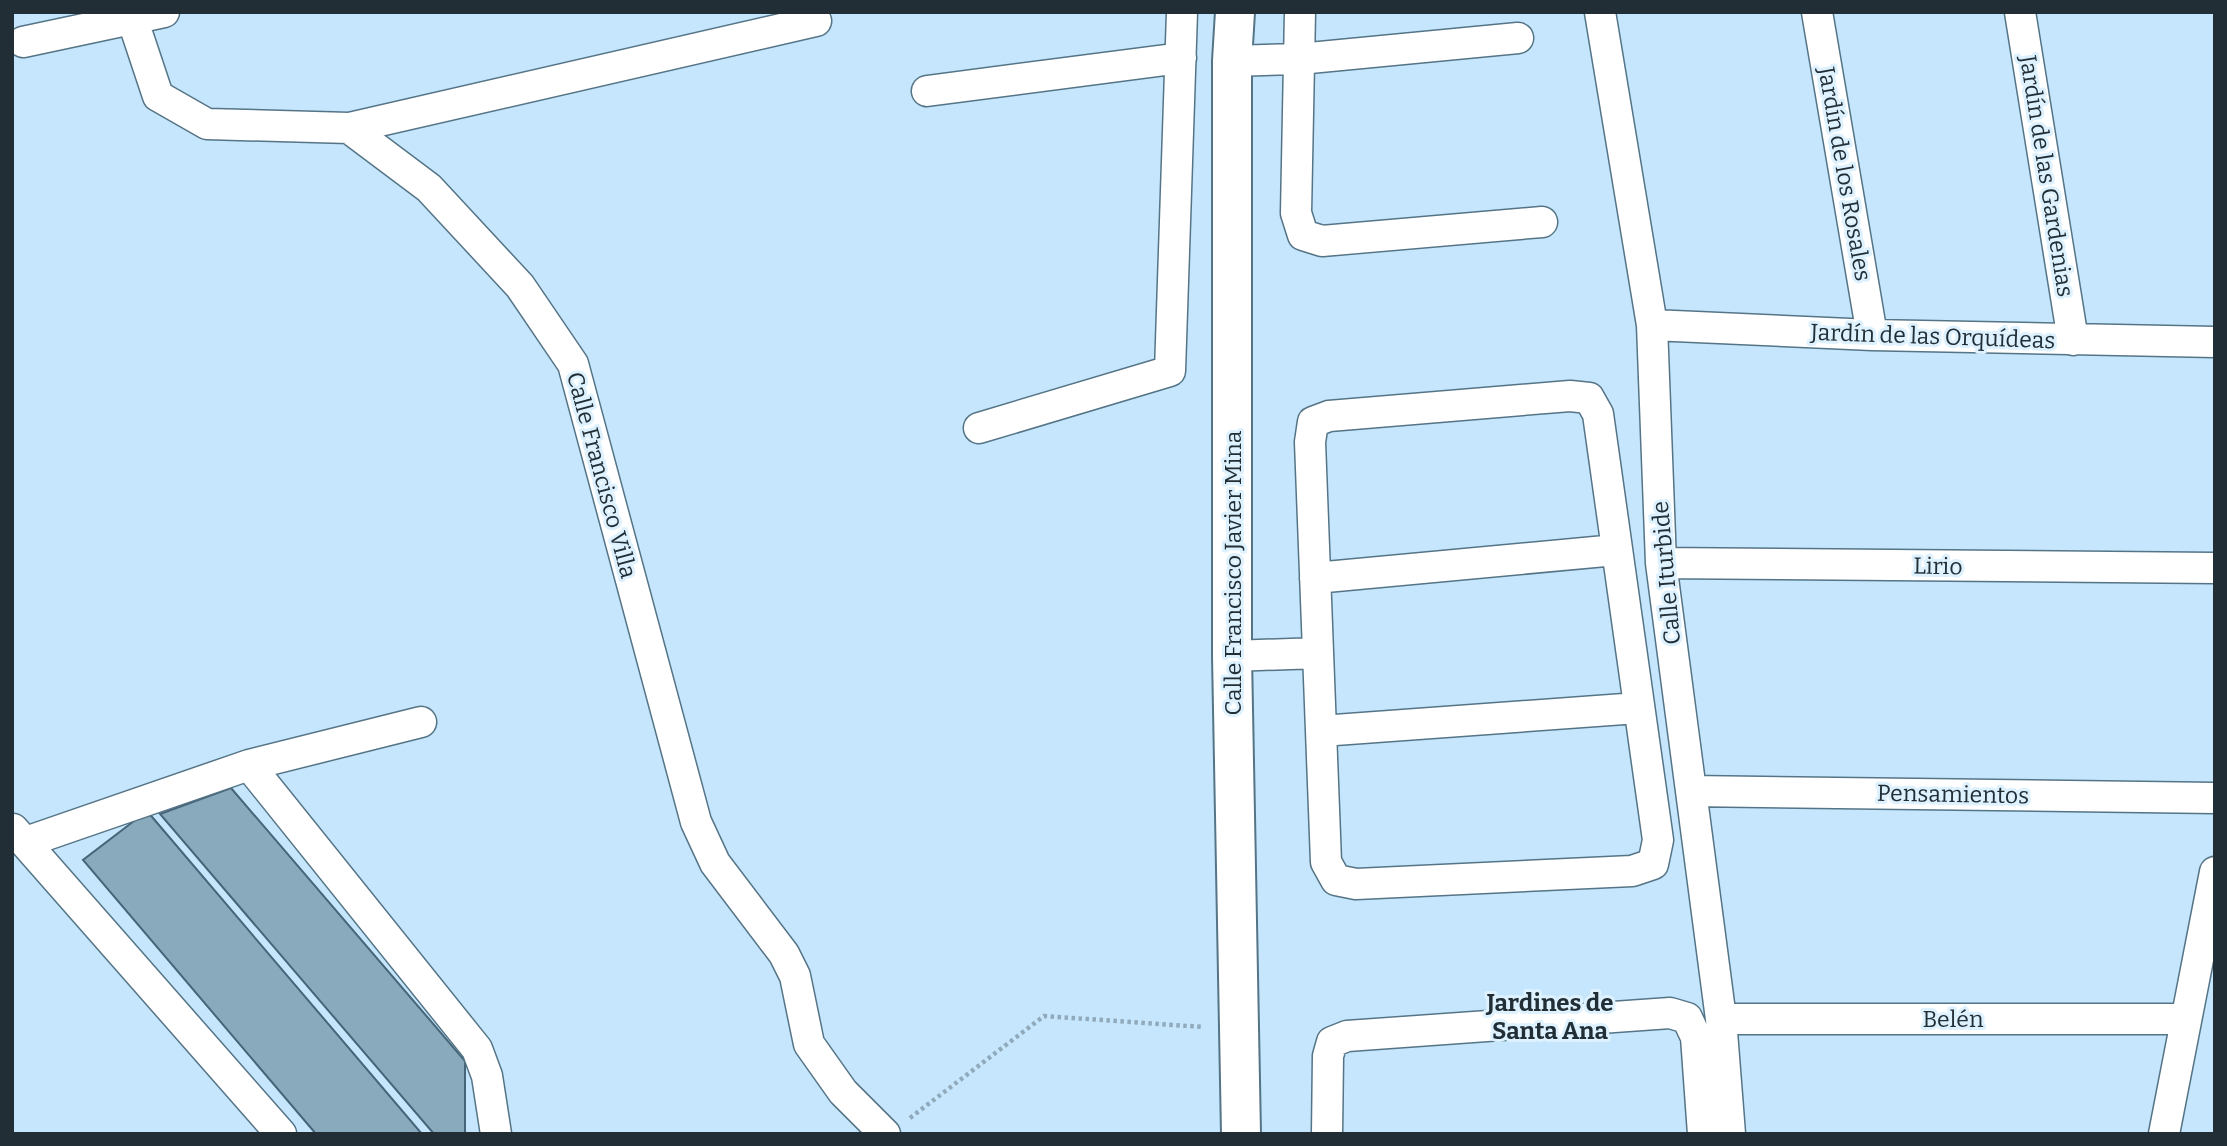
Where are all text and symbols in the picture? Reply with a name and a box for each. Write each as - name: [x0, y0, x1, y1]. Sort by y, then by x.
- street label: Jardín de las Gardenias: [2014, 52, 2080, 299]
- street label: Jardín de los Rosales: [1812, 64, 1878, 283]
- street label: Jardín de las Orquídeas: [1809, 318, 2056, 354]
- street label: Calle Francisco Villa: [561, 369, 643, 582]
- street label: Calle Francisco Javier Mina: [1219, 430, 1247, 715]
- street label: Calle Iturbide: [1646, 500, 1686, 646]
- street label: Lirio: [1913, 552, 1963, 580]
- street label: Pensamientos: [1877, 779, 2029, 809]
- district label: Jardines de Santa Ana: [1485, 989, 1613, 1045]
- street label: Belén: [1923, 1005, 1984, 1033]

